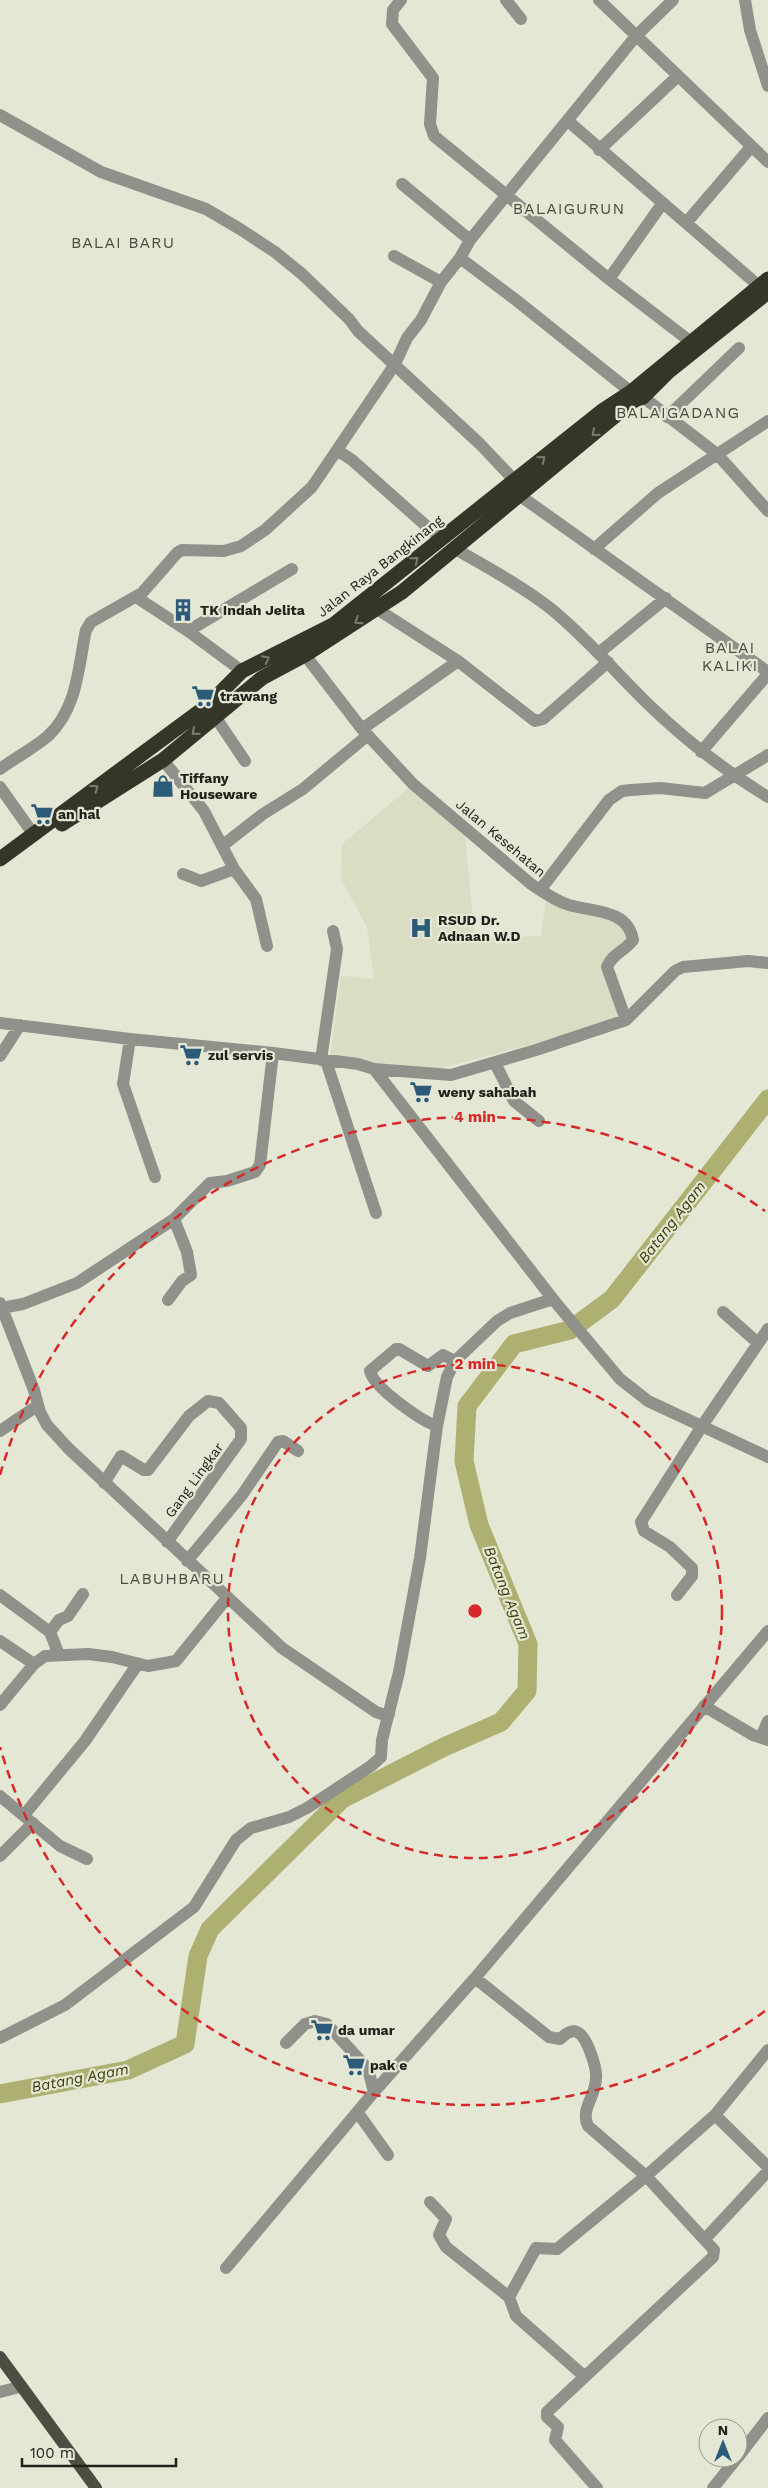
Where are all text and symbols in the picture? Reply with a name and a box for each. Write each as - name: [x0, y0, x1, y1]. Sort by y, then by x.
- district label: BALAIGURUN: [513, 199, 625, 218]
- district label: BALAI BARU: [71, 233, 175, 252]
- district label: BALAIGADANG: [616, 403, 740, 422]
- one-way arrow: [592, 428, 601, 436]
- one-way arrow: [537, 456, 546, 465]
- street label: Jalan Raya Bangkinang: [314, 512, 446, 620]
- one-way arrow: [410, 557, 419, 566]
- building icon: TK Indah Jelita: [170, 597, 196, 623]
- place label: TK Indah Jelita: [200, 602, 306, 618]
- one-way arrow: [354, 615, 364, 624]
- district label: BALAI KALIKI: [702, 638, 758, 675]
- one-way arrow: [261, 655, 270, 665]
- supermarket icon: trawang: [190, 683, 216, 709]
- place label: trawang: [220, 688, 277, 704]
- one-way arrow: [192, 726, 201, 735]
- place label: Tiffany Houseware: [180, 770, 257, 802]
- shop icon: Tiffany Houseware: [150, 773, 176, 799]
- one-way arrow: [89, 785, 99, 794]
- street label: Jalan Kesehatan: [453, 796, 549, 880]
- supermarket icon: an hal: [29, 801, 55, 827]
- place label: an hal: [58, 806, 101, 822]
- place label: RSUD Dr. Adnaan W.D: [438, 912, 520, 944]
- hospital icon: RSUD Dr. Adnaan W.D: [408, 915, 434, 941]
- supermarket icon: zul servis: [178, 1042, 204, 1068]
- place label: zul servis: [208, 1047, 274, 1063]
- supermarket icon: weny sahabah: [408, 1079, 434, 1105]
- place label: weny sahabah: [438, 1084, 536, 1100]
- text: 4 min: [454, 1108, 496, 1126]
- water label: Batang Agam: [634, 1177, 710, 1267]
- text: 2 min: [454, 1355, 496, 1373]
- street label: Gang Lingkar: [161, 1439, 227, 1521]
- water label: Batang Agam: [480, 1544, 534, 1642]
- district label: LABUHBARU: [119, 1569, 225, 1588]
- centre of rings: [466, 1602, 484, 1620]
- supermarket icon: da umar: [309, 2017, 335, 2043]
- place label: da umar: [338, 2022, 395, 2038]
- supermarket icon: pak e: [341, 2052, 367, 2078]
- place label: pak e: [370, 2057, 407, 2073]
- water label: Batang Agam: [30, 2060, 130, 2096]
- north arrow: [698, 2418, 748, 2468]
- text: N: [718, 2422, 728, 2438]
- scale bar: [22, 2436, 176, 2468]
- text: 100 m: [30, 2444, 74, 2462]

